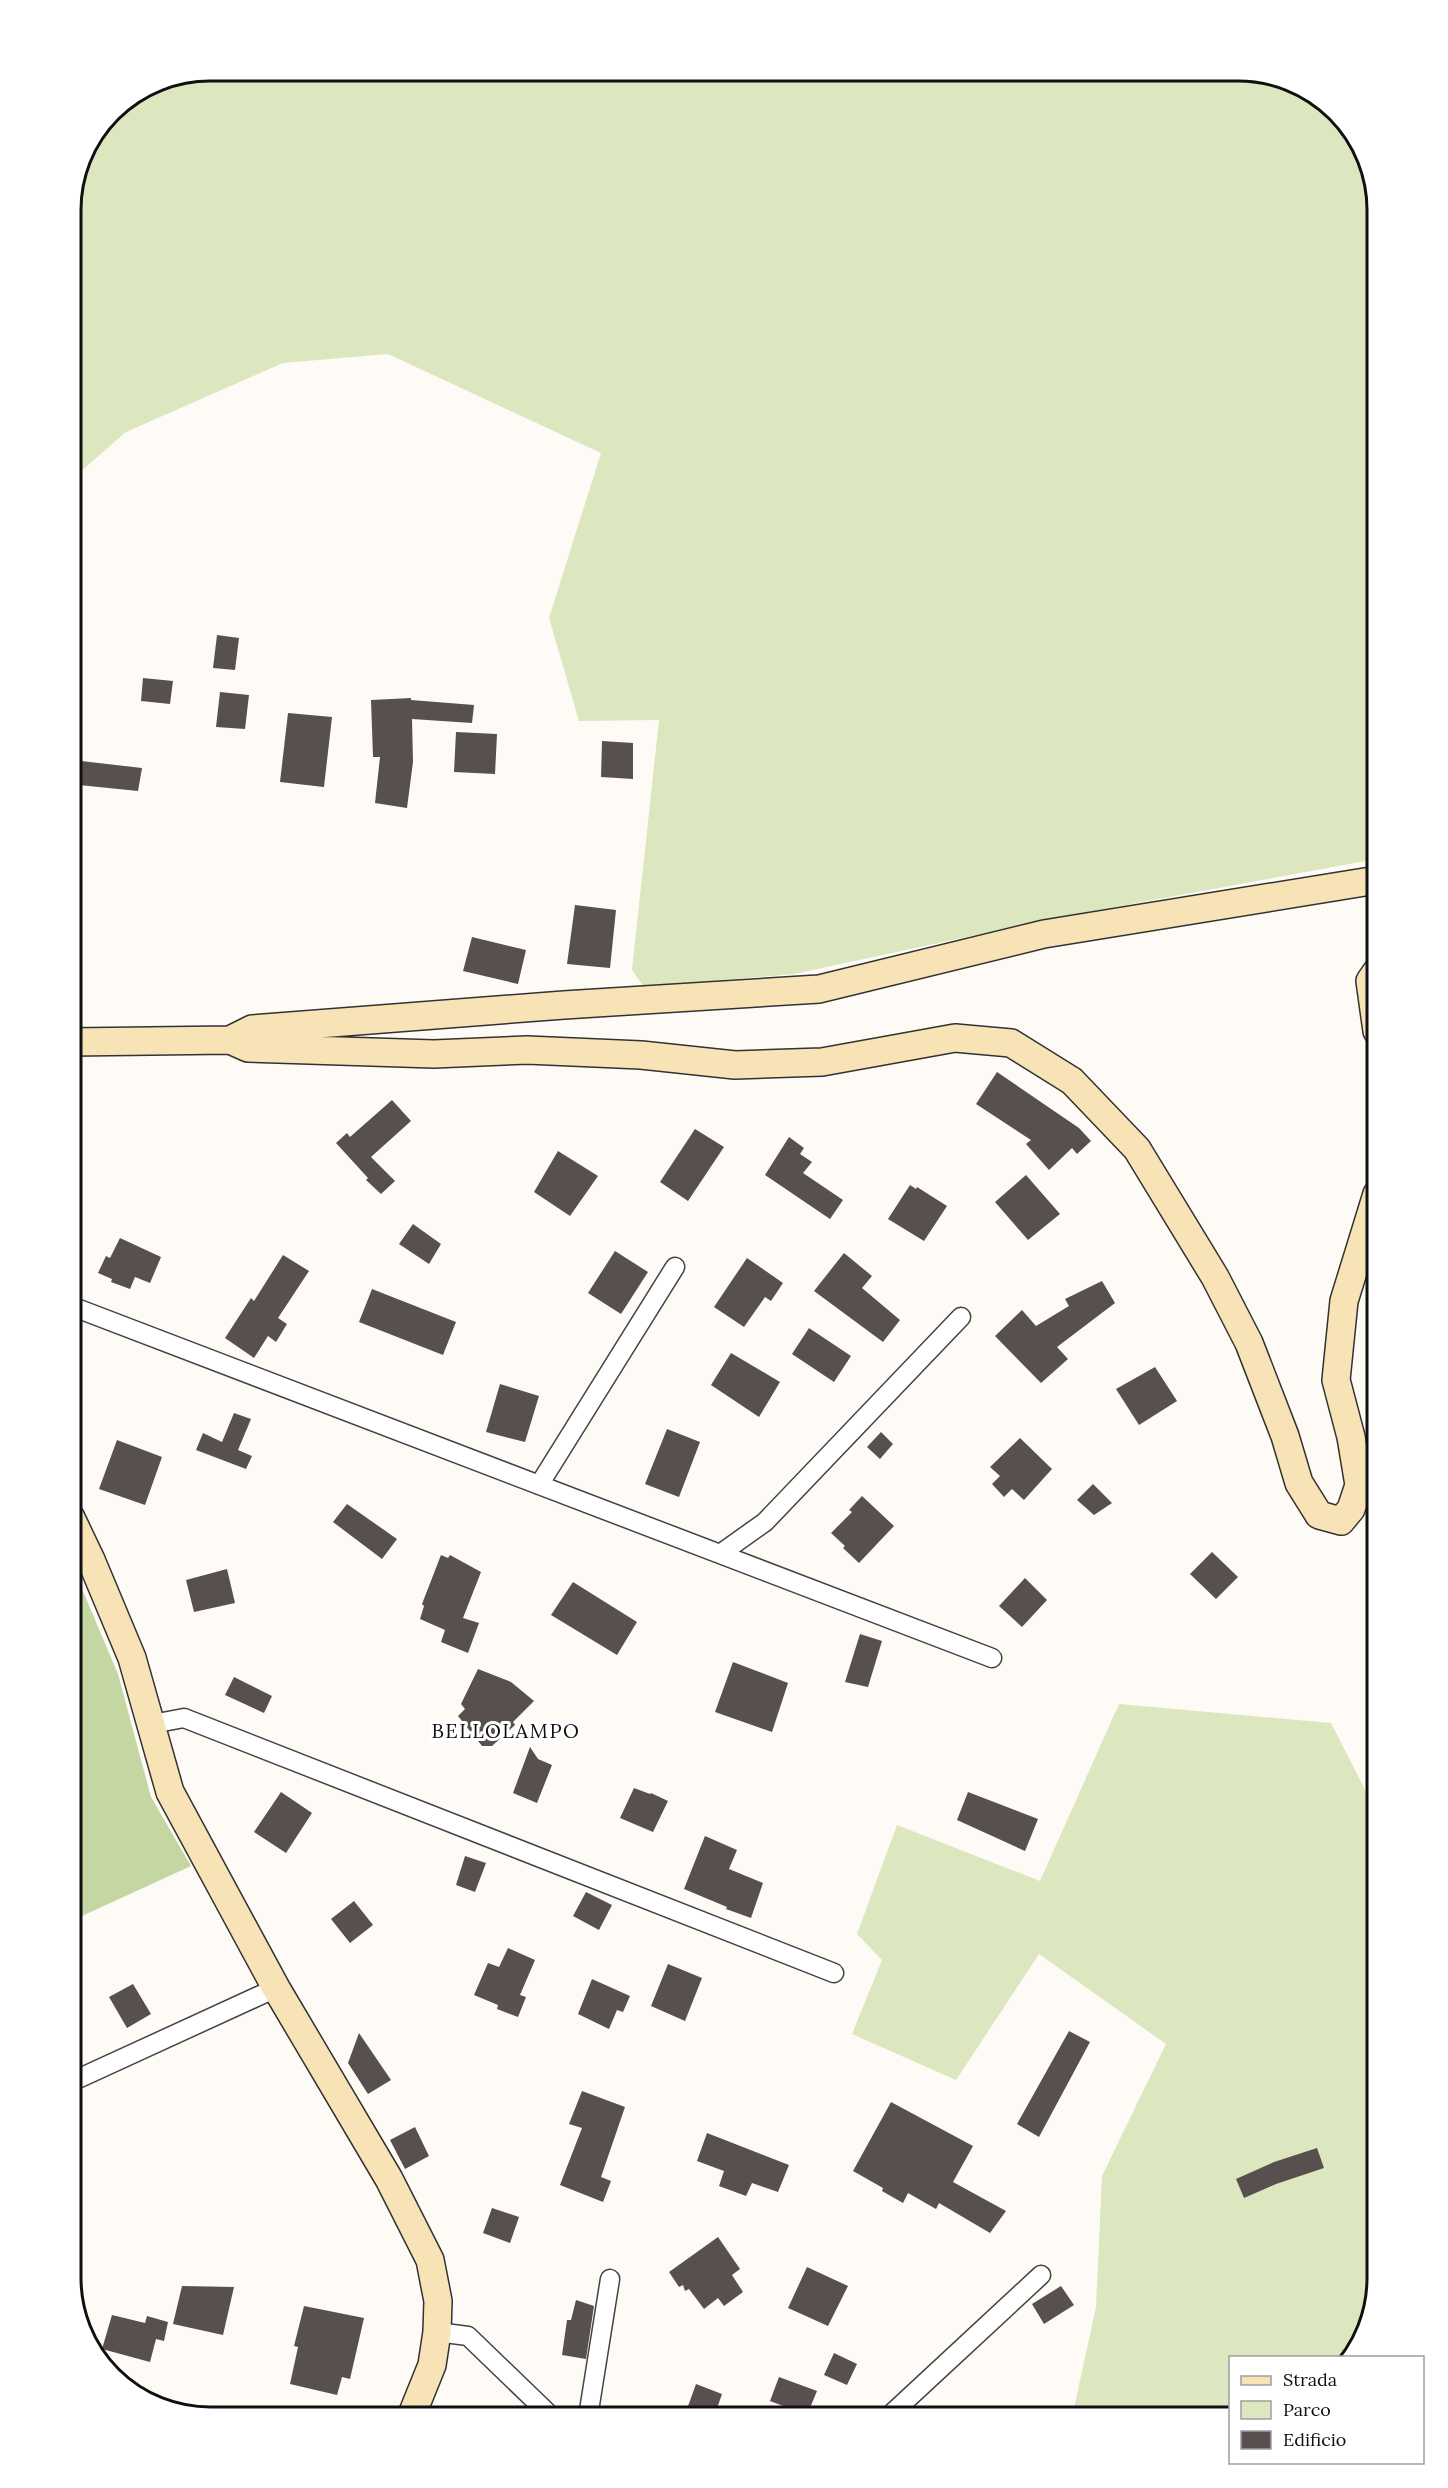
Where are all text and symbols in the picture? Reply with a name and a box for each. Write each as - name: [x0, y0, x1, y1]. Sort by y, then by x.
- district label: BELLOLAMPO: [432, 1718, 580, 1743]
- legend: [1229, 2356, 1424, 2464]
- text: Strada: [1283, 2368, 1337, 2391]
- text: Parco: [1283, 2398, 1331, 2421]
- text: Edificio: [1283, 2428, 1346, 2451]

